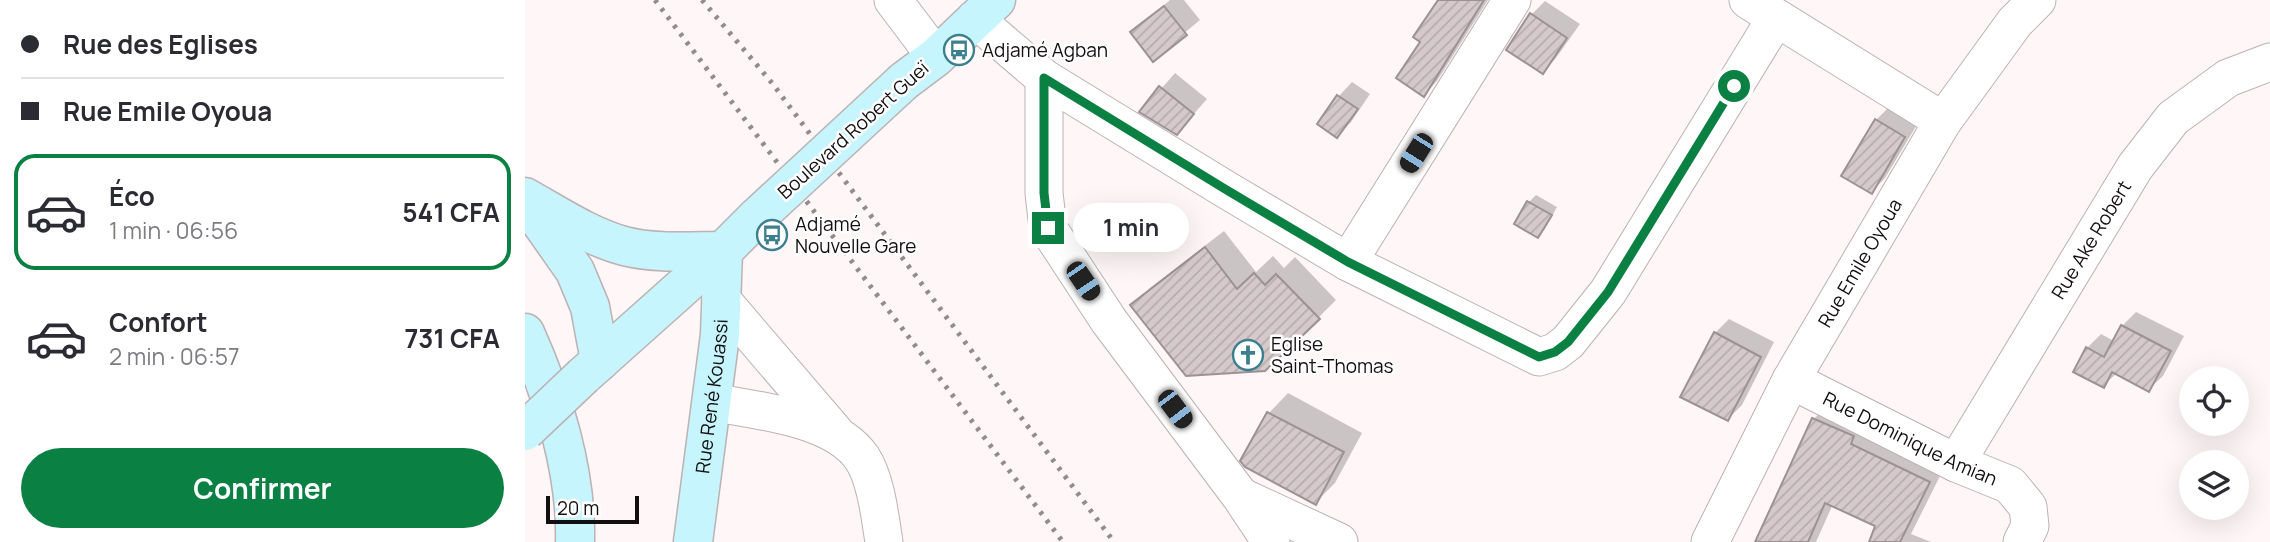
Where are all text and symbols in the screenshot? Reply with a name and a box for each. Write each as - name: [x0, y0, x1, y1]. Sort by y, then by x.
- text: Rue des Eglises: [63, 26, 258, 62]
- bus stop icon: Adjamé Agban: [942, 33, 976, 67]
- place label: Adjamé Agban: [982, 37, 1108, 63]
- street label: Boulevard Robert Gueï: [772, 55, 934, 205]
- route start: [1718, 70, 1750, 102]
- text: Rue Emile Oyoua: [63, 93, 272, 129]
- car: [1396, 130, 1437, 176]
- street label: Rue Ake Robert: [2045, 175, 2137, 304]
- text: Éco: [109, 178, 155, 214]
- icon: car: [25, 181, 88, 244]
- street label: Rue Emile Oyoua: [1812, 193, 1908, 332]
- text: 541 CFA: [402, 194, 500, 230]
- callout: 1 min: [1073, 204, 1188, 252]
- place label: Adjamé Nouvelle Gare: [795, 211, 916, 259]
- text: 1 min: [1103, 211, 1159, 243]
- route end: [1032, 212, 1064, 244]
- text: 1 min · 06:56: [109, 214, 238, 246]
- bus stop icon: Adjamé Nouvelle Gare: [755, 218, 789, 252]
- car: [1063, 258, 1104, 304]
- text: Confort: [109, 304, 208, 340]
- icon: car: [25, 307, 88, 370]
- street label: Rue René Kouassi: [689, 319, 734, 475]
- text: 731 CFA: [404, 320, 500, 356]
- place label: Eglise Saint-Thomas: [1271, 331, 1394, 379]
- church icon: Eglise Saint-Thomas: [1231, 338, 1265, 372]
- text: 2 min · 06:57: [109, 340, 240, 372]
- map controls: [2179, 366, 2249, 520]
- button: locate: [2179, 366, 2249, 436]
- street label: Rue Dominique Amian: [1819, 385, 2001, 491]
- car: [1154, 386, 1197, 432]
- button: Confirmer: [21, 448, 504, 528]
- button: layers: [2179, 450, 2249, 520]
- scale bar: [546, 493, 639, 525]
- text: 20 m: [557, 495, 599, 521]

